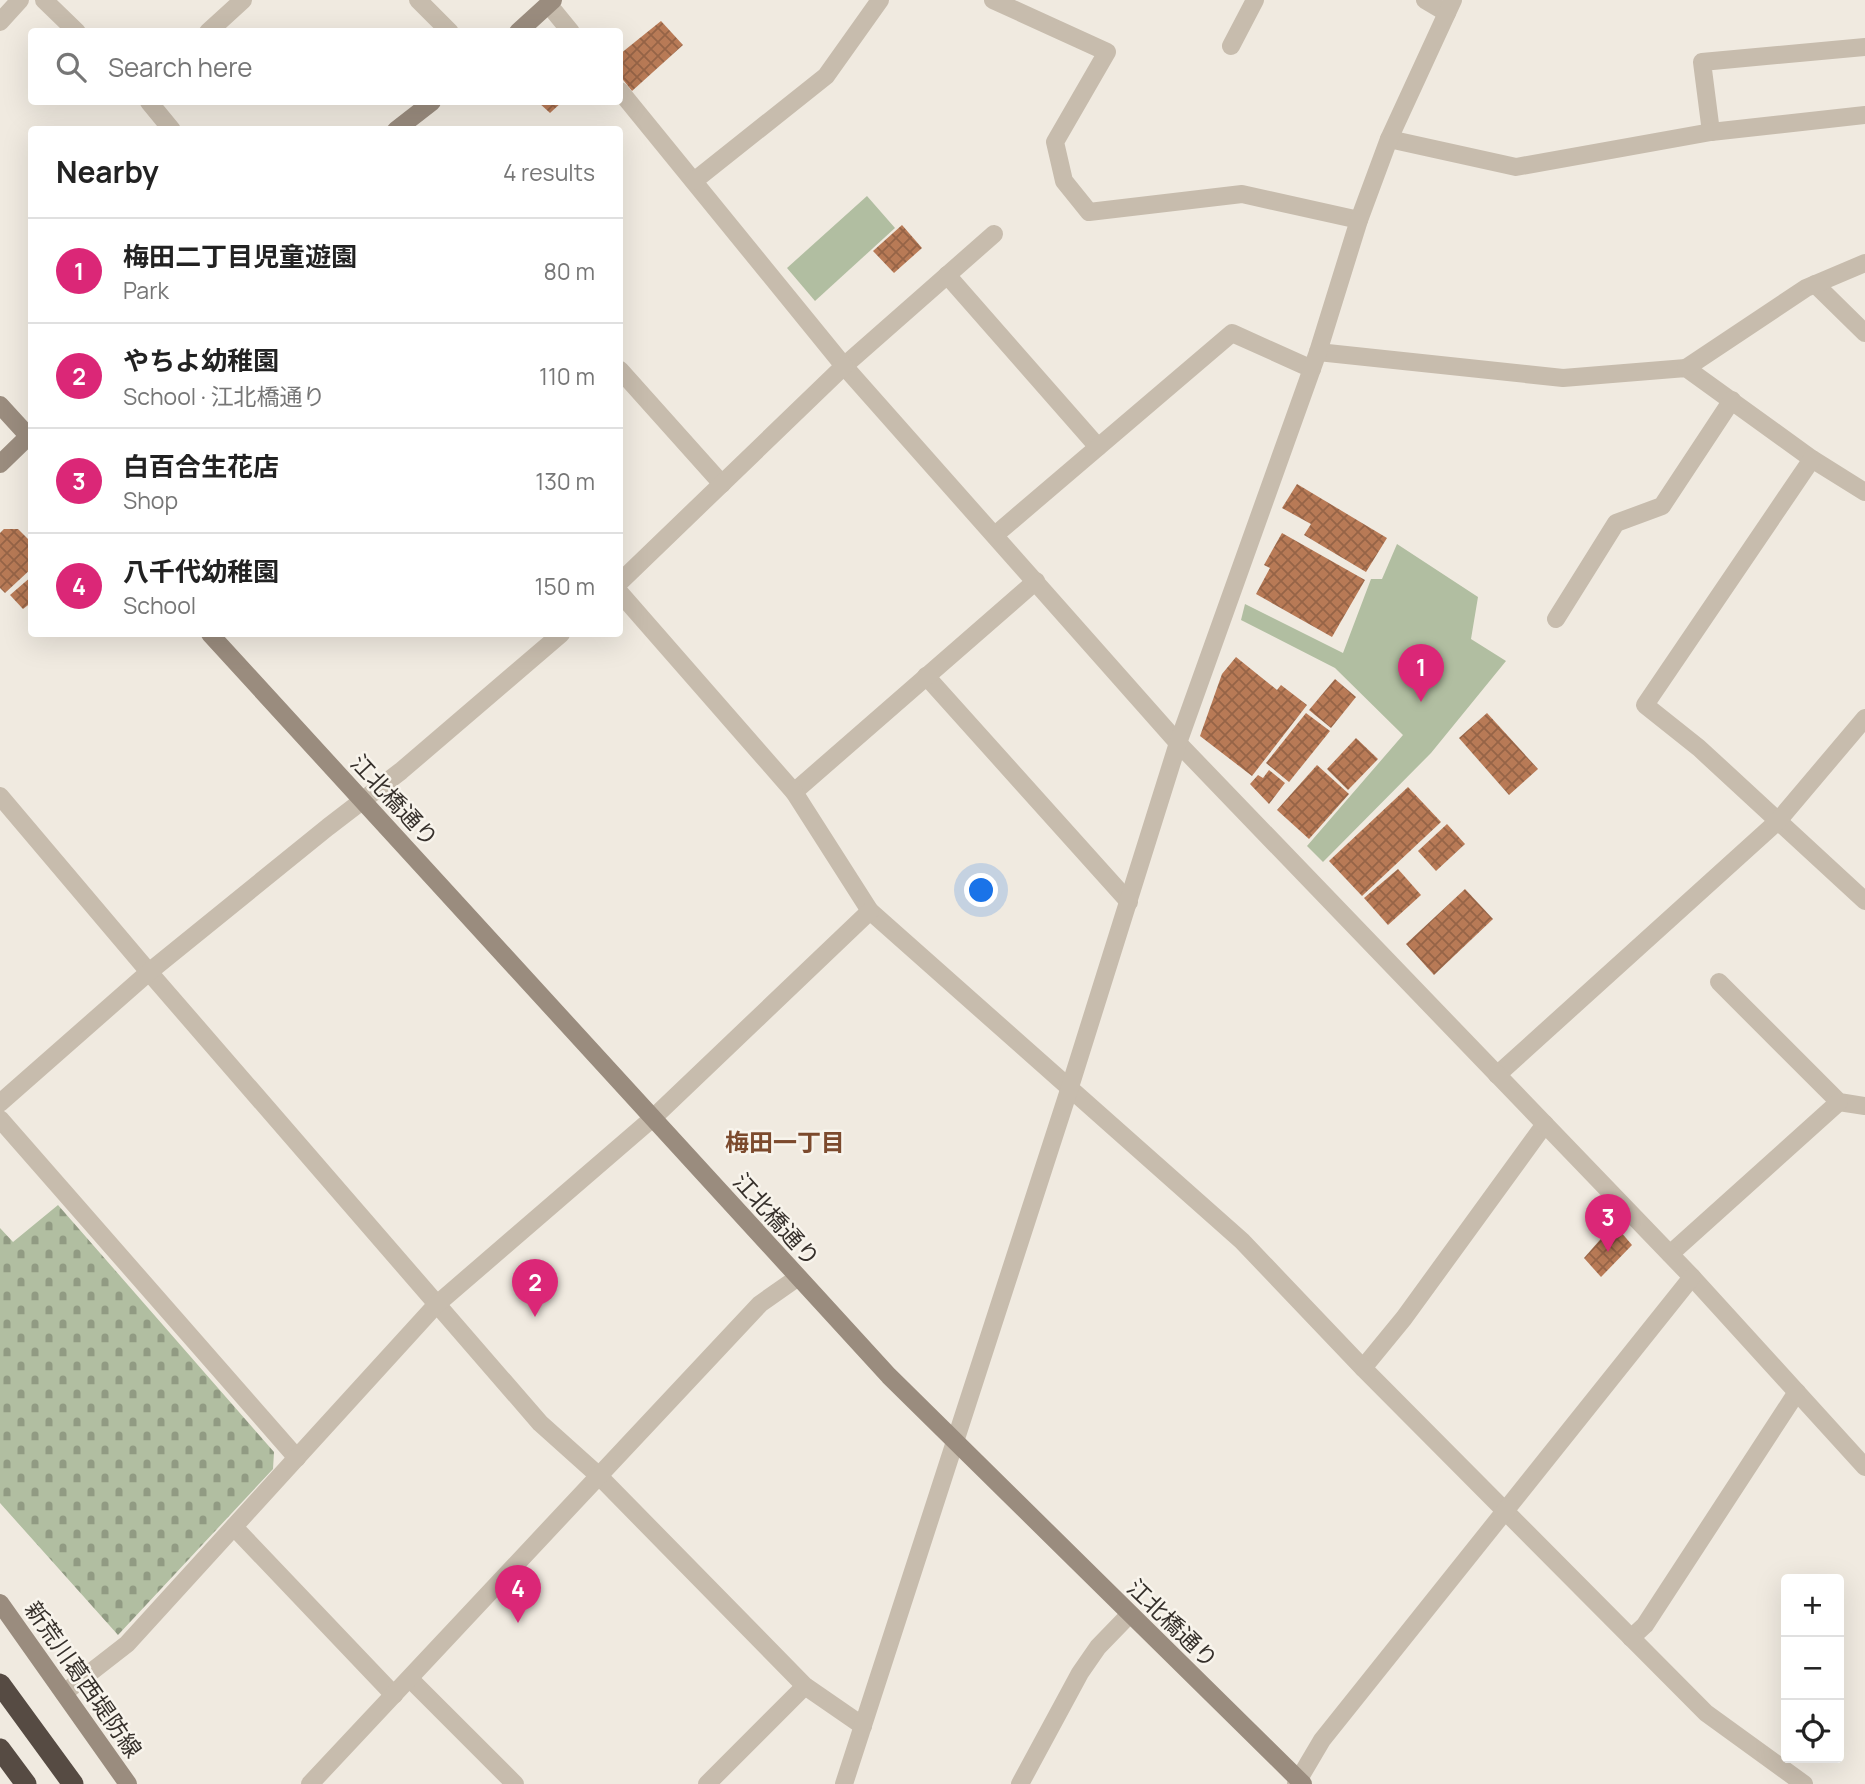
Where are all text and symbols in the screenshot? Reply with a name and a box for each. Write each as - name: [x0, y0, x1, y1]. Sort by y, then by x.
- search box: [28, 28, 623, 105]
- icon: search: [52, 48, 90, 86]
- text: Search here: [108, 49, 253, 85]
- text: Nearby: [56, 151, 159, 192]
- text: 4 results: [503, 156, 595, 188]
- text: 梅田二丁目児童遊園: [123, 238, 357, 274]
- text: 1: [74, 255, 84, 287]
- text: 80 m: [544, 255, 595, 287]
- text: Park: [123, 274, 169, 306]
- text: やちよ幼稚園: [123, 342, 279, 378]
- text: 2: [72, 360, 86, 392]
- text: 110 m: [539, 360, 595, 392]
- text: School · 江北橋通り: [123, 380, 326, 412]
- text: 白百合生花店: [123, 448, 279, 484]
- text: 3: [72, 465, 86, 497]
- text: 130 m: [535, 465, 595, 497]
- text: Shop: [123, 484, 178, 516]
- text: 八千代幼稚園: [123, 553, 279, 589]
- text: 4: [72, 570, 86, 602]
- text: 150 m: [535, 570, 595, 602]
- text: School: [123, 589, 196, 621]
- pin: 1: [1398, 644, 1444, 702]
- street label: 江北橋通り: [344, 747, 446, 853]
- your location: [964, 873, 998, 907]
- district label: 梅田一丁目: [725, 1125, 845, 1158]
- street label: 江北橋通り: [727, 1166, 827, 1272]
- pin: 3: [1585, 1194, 1631, 1252]
- pin: 2: [512, 1259, 558, 1317]
- pin: 4: [495, 1565, 541, 1623]
- street label: 江北橋通り: [1121, 1572, 1225, 1674]
- map controls: [1781, 1574, 1844, 1763]
- button: +: [1781, 1574, 1844, 1637]
- street label: 新荒川葛西堤防線: [18, 1594, 150, 1764]
- button: −: [1781, 1637, 1844, 1700]
- button: locate: [1781, 1700, 1844, 1763]

